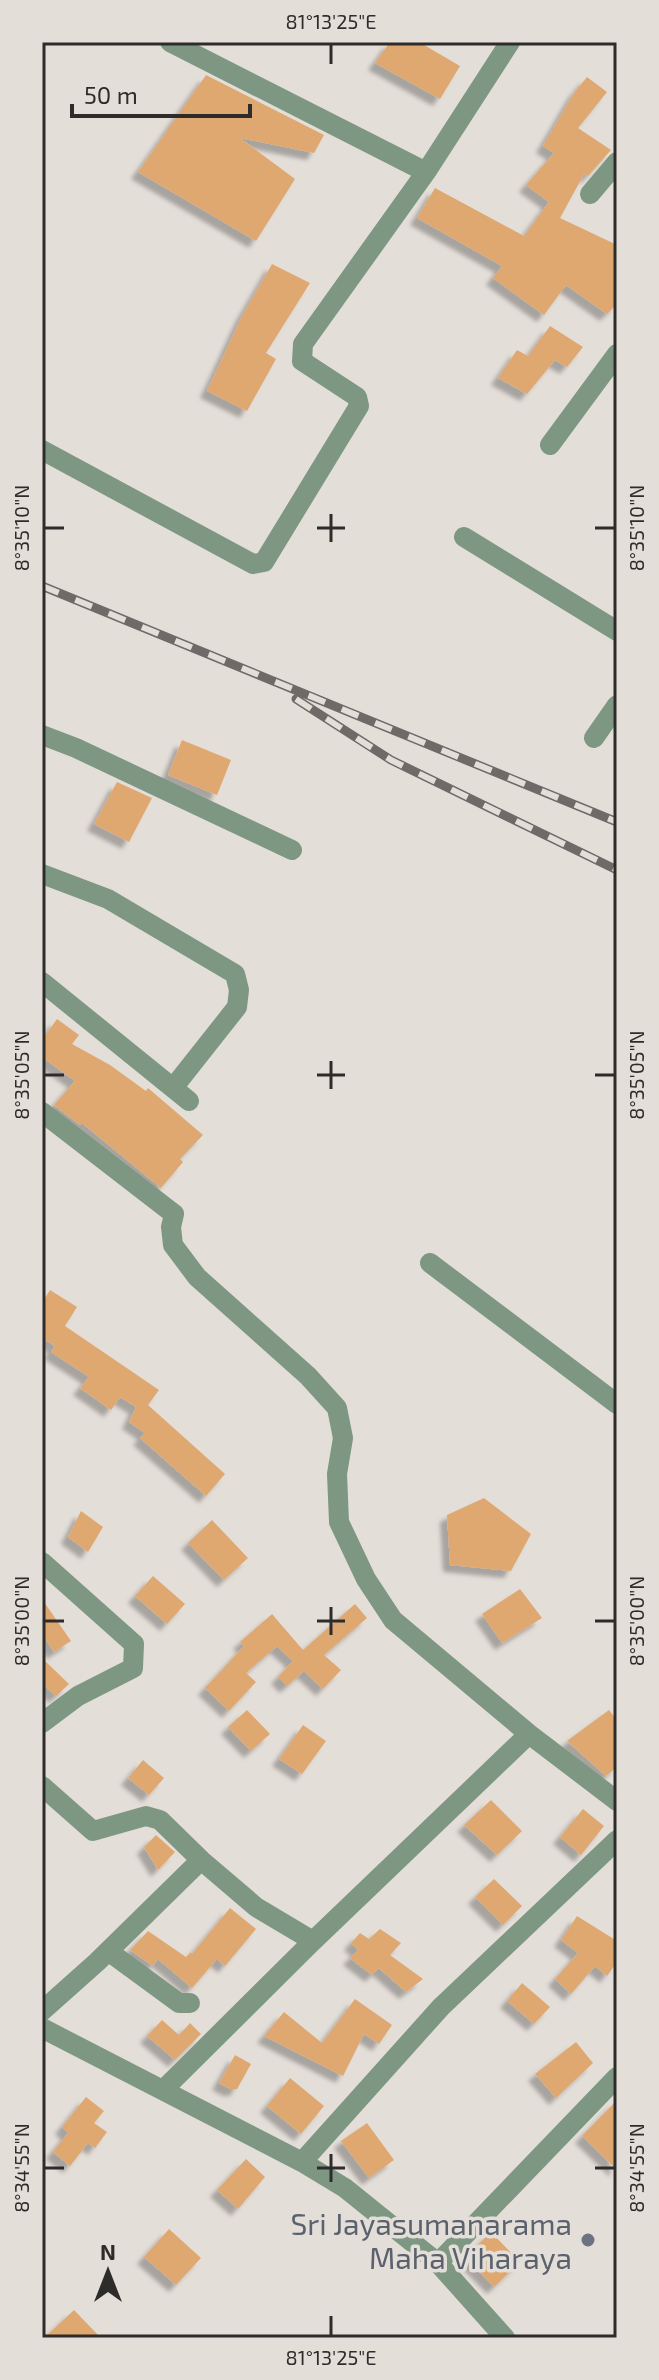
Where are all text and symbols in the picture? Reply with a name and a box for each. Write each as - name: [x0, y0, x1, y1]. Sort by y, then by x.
- text: 81°13'25"E: [286, 9, 376, 33]
- scale bar: [72, 68, 250, 118]
- text: 50 m: [84, 80, 138, 109]
- text: 8°35'10"N: [9, 485, 33, 571]
- text: 8°35'10"N: [624, 485, 648, 571]
- text: 8°35'05"N: [9, 1030, 33, 1120]
- text: 8°35'05"N: [624, 1030, 648, 1120]
- text: 8°35'00"N: [9, 1576, 33, 1666]
- text: 8°35'00"N: [624, 1576, 648, 1666]
- text: 8°34'55"N: [9, 2123, 33, 2213]
- text: 8°34'55"N: [624, 2123, 648, 2213]
- place label: Sri Jayasumanarama Maha Viharaya: [291, 2205, 572, 2275]
- marker: Sri Jayasumanarama Maha Viharaya: [579, 2231, 597, 2249]
- north arrow: [68, 2232, 148, 2312]
- text: N: [100, 2238, 116, 2264]
- text: 81°13'25"E: [286, 2345, 376, 2369]

